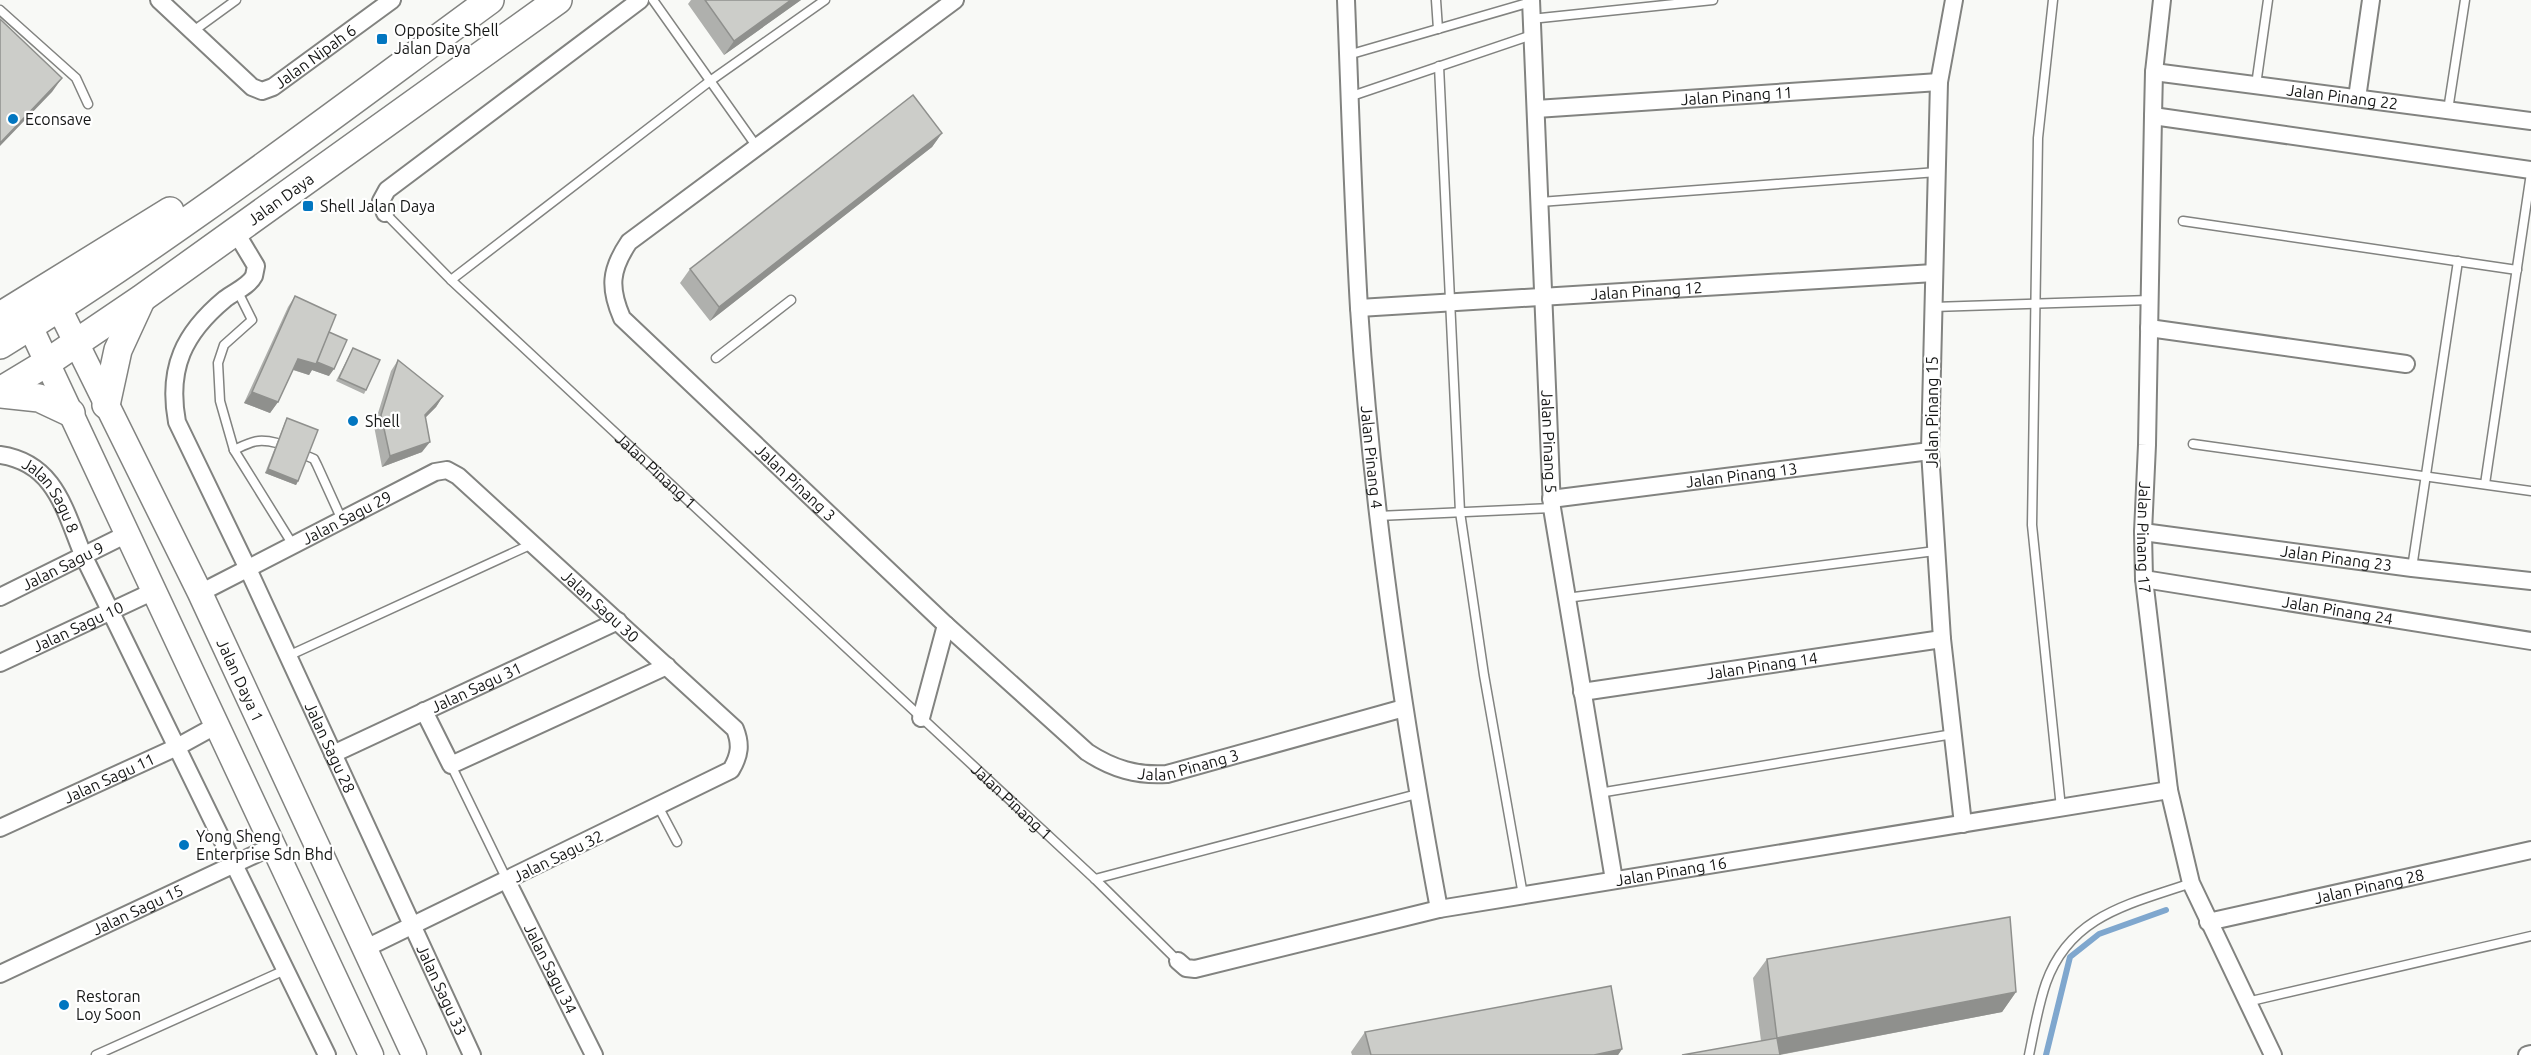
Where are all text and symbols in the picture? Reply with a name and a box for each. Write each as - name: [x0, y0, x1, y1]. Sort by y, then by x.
- street label: Jalan Nipah 6: [271, 21, 359, 92]
- place label: Opposite Shell Jalan Daya: [394, 21, 499, 57]
- marker: Opposite Shell Jalan Daya: [375, 32, 389, 46]
- street label: Jalan Pinang 22: [2286, 80, 2399, 113]
- street label: Jalan Pinang 11: [1680, 83, 1793, 108]
- place label: Econsave: [25, 110, 92, 128]
- marker: Econsave: [6, 112, 20, 126]
- street label: Jalan Daya: [244, 169, 317, 229]
- place label: Shell Jalan Daya: [320, 197, 435, 215]
- marker: Shell Jalan Daya: [301, 199, 315, 213]
- street label: Jalan Pinang 12: [1590, 278, 1703, 303]
- street label: Jalan Pinang 15: [1923, 356, 1941, 468]
- street label: Jalan Pinang 5: [1538, 390, 1560, 494]
- street label: Jalan Pinang 4: [1358, 405, 1386, 510]
- place label: Shell: [365, 412, 400, 430]
- marker: Shell: [346, 414, 360, 428]
- street label: Jalan Pinang 1: [612, 429, 700, 512]
- street label: Jalan Pinang 3: [752, 440, 839, 525]
- street label: Jalan Sagu 8: [19, 454, 83, 535]
- street label: Jalan Pinang 13: [1685, 459, 1798, 491]
- street label: Jalan Pinang 17: [2134, 481, 2155, 595]
- street label: Jalan Sagu 29: [299, 487, 394, 548]
- street label: Jalan Sagu 9: [19, 538, 107, 594]
- street label: Jalan Pinang 23: [2279, 541, 2393, 574]
- street label: Jalan Sagu 30: [558, 566, 643, 646]
- street label: Jalan Pinang 24: [2281, 592, 2394, 628]
- street label: Jalan Sagu 10: [30, 598, 126, 656]
- street label: Jalan Daya 1: [213, 636, 267, 725]
- street label: Jalan Pinang 14: [1705, 648, 1819, 683]
- street label: Jalan Sagu 31: [428, 658, 524, 716]
- street label: Jalan Sagu 28: [302, 699, 359, 796]
- street label: Jalan Pinang 3: [1137, 745, 1241, 783]
- street label: Jalan Sagu 11: [61, 749, 157, 807]
- street label: Jalan Pinang 1: [968, 760, 1056, 843]
- street label: Jalan Sagu 32: [510, 826, 606, 886]
- place label: Yong Sheng Enterprise Sdn Bhd: [196, 827, 333, 863]
- marker: Yong Sheng Enterprise Sdn Bhd: [177, 838, 191, 852]
- street label: Jalan Pinang 16: [1614, 853, 1728, 889]
- street label: Jalan Pinang 28: [2312, 865, 2426, 907]
- street label: Jalan Sagu 15: [89, 880, 186, 938]
- street label: Jalan Sagu 34: [521, 921, 581, 1017]
- street label: Jalan Sagu 33: [413, 942, 471, 1038]
- place label: Restoran Loy Soon: [76, 987, 141, 1023]
- marker: Restoran Loy Soon: [57, 998, 71, 1012]

